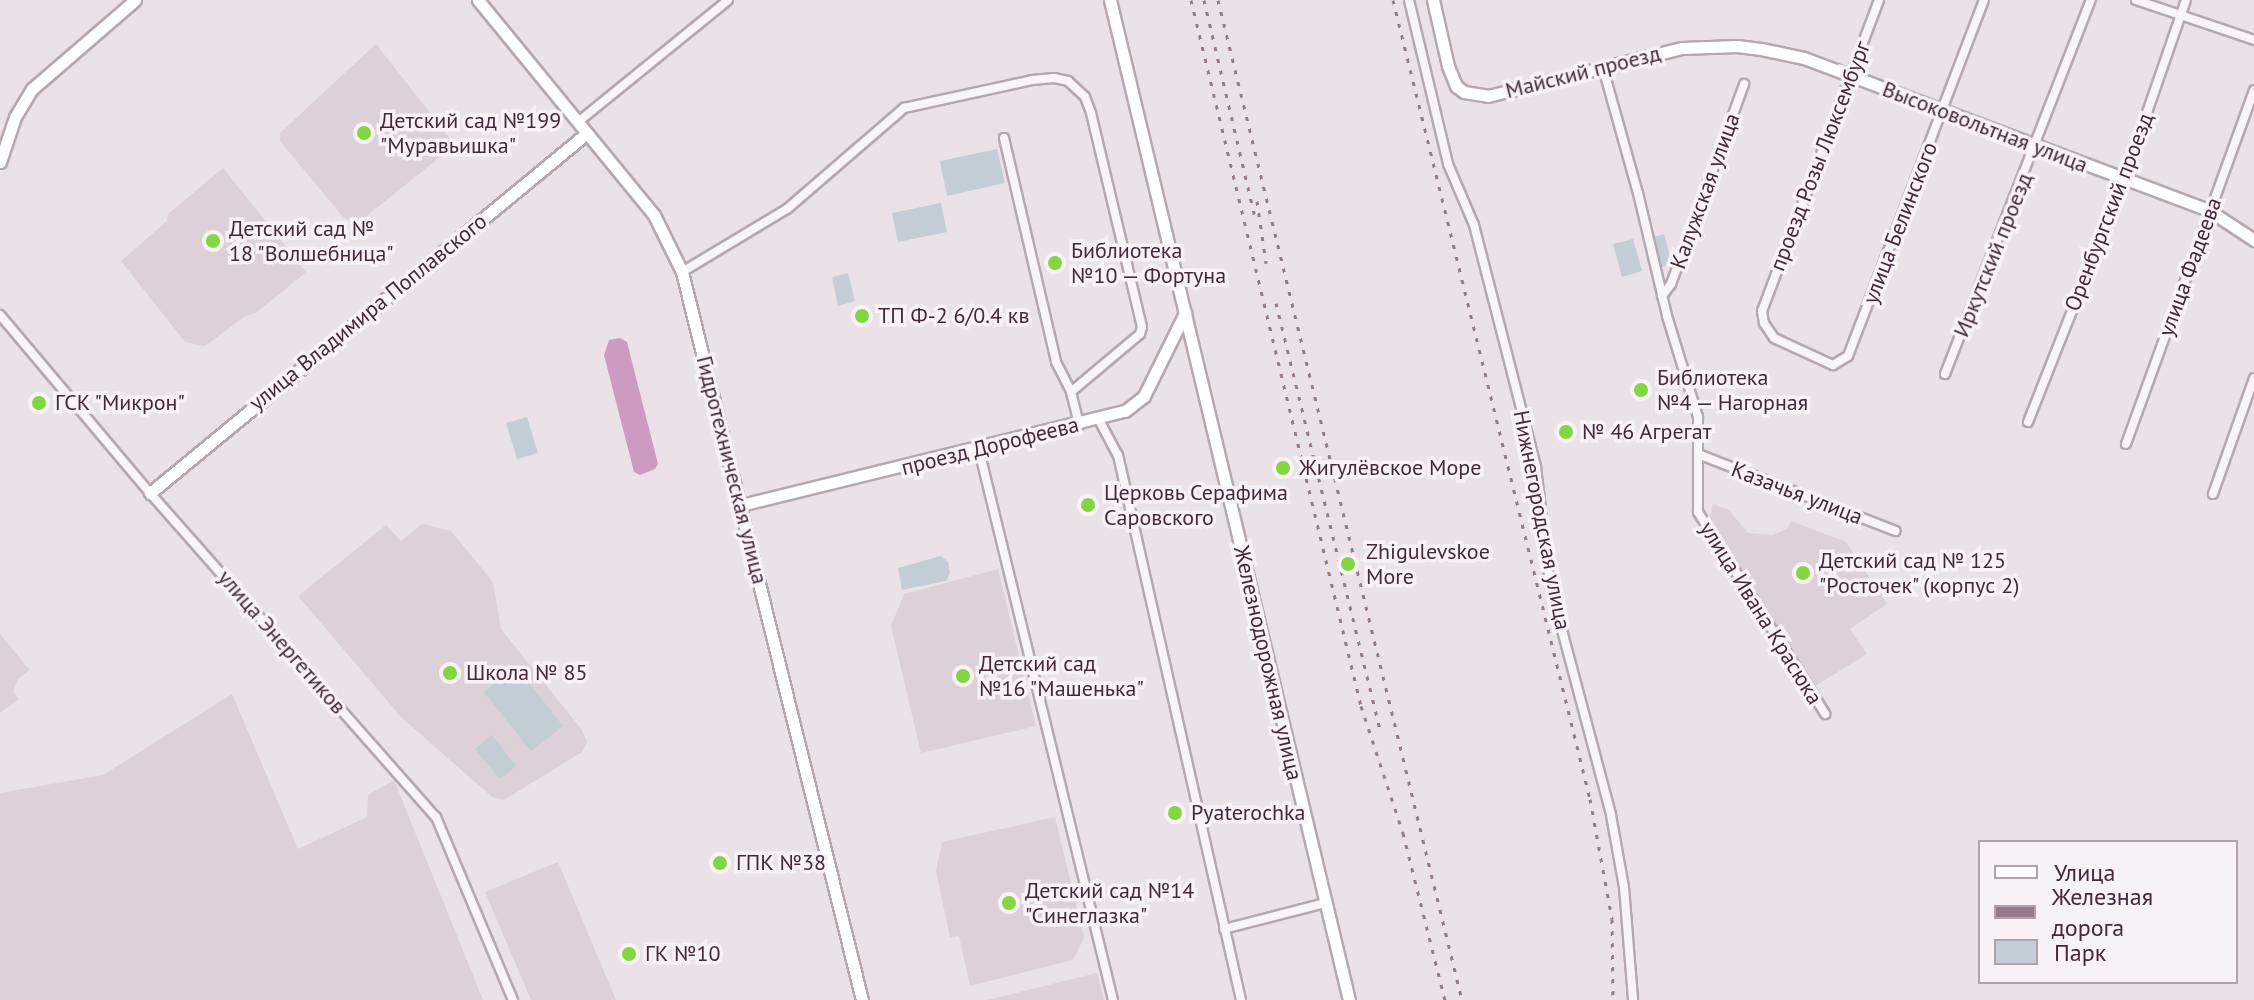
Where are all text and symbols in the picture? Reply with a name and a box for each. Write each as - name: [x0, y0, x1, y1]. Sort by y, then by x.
- street label: проезд Розы Люксембург: [1764, 37, 1876, 275]
- street label: Майский проезд: [1503, 40, 1663, 104]
- street label: Высоковольтная улица: [1879, 76, 2091, 178]
- place label: Детский сад №199 "Муравьишка": [380, 107, 561, 158]
- street label: Оренбургский проезд: [2059, 109, 2159, 315]
- street label: Калужская улица: [1665, 110, 1745, 272]
- marker: Детский сад №199 "Муравьишка": [355, 124, 373, 142]
- street label: улица Белинского: [1857, 138, 1943, 308]
- street label: Иркутский проезд: [1948, 169, 2038, 341]
- street label: улица Фадеева: [2153, 194, 2227, 340]
- street label: улица Владимира Поплавского: [244, 208, 492, 416]
- place label: Детский сад № 18 "Волшебница": [229, 215, 395, 266]
- marker: Детский сад № 18 "Волшебница": [204, 232, 222, 250]
- place label: Библиотека №10 — Фортуна: [1071, 237, 1230, 288]
- marker: Библиотека №10 — Фортуна: [1046, 254, 1064, 272]
- place label: ТП Ф-2 6/0.4 кв: [878, 303, 1029, 329]
- marker: ТП Ф-2 6/0.4 кв: [853, 307, 871, 325]
- street label: Гидротехническая улица: [691, 353, 773, 587]
- place label: Библиотека №4 — Нагорная: [1657, 364, 1812, 416]
- marker: Библиотека №4 — Нагорная: [1632, 381, 1650, 399]
- place label: ГСК "Микрон": [55, 390, 186, 416]
- marker: ГСК "Микрон": [30, 394, 48, 412]
- street label: Нижнегородская улица: [1508, 408, 1576, 632]
- street label: проезд Дорофеева: [898, 411, 1082, 481]
- place label: № 46 Агрегат: [1582, 419, 1712, 445]
- marker: № 46 Агрегат: [1557, 423, 1575, 441]
- place label: Жигулёвское Море: [1299, 455, 1481, 481]
- street label: Казачья улица: [1728, 456, 1866, 530]
- marker: Жигулёвское Море: [1274, 459, 1292, 477]
- place label: Церковь Серафима Саровского: [1104, 479, 1289, 530]
- marker: Церковь Серафима Саровского: [1079, 496, 1097, 514]
- street label: улица Ивана Красюка: [1694, 517, 1828, 709]
- place label: Zhigulevskoe More: [1366, 538, 1490, 590]
- street label: Железнодорожная улица: [1228, 543, 1308, 783]
- place label: Детский сад № 125 "Росточек" (корпус 2): [1819, 547, 2021, 598]
- marker: Zhigulevskoe More: [1337, 553, 1359, 575]
- marker: Детский сад № 125 "Росточек" (корпус 2): [1794, 564, 1812, 582]
- street label: улица Энергетиков: [212, 565, 352, 719]
- place label: Детский сад №16 "Машенька": [979, 650, 1145, 702]
- place label: Школа № 85: [466, 660, 587, 686]
- marker: Школа № 85: [441, 664, 459, 682]
- marker: Детский сад №16 "Машенька": [954, 667, 972, 685]
- place label: Pyaterochka: [1191, 800, 1306, 826]
- marker: Pyaterochka: [1166, 804, 1184, 822]
- legend: [1978, 840, 2238, 984]
- place label: ГПК №38: [736, 850, 826, 876]
- marker: ГПК №38: [711, 854, 729, 872]
- text: Улица: [2054, 857, 2115, 888]
- place label: Детский сад №14 "Синеглазка": [1025, 877, 1194, 928]
- text: Железная дорога: [2052, 881, 2153, 943]
- marker: Детский сад №14 "Синеглазка": [1000, 894, 1018, 912]
- text: Парк: [2054, 937, 2106, 968]
- place label: ГК №10: [645, 941, 721, 967]
- marker: ГК №10: [620, 945, 638, 963]

